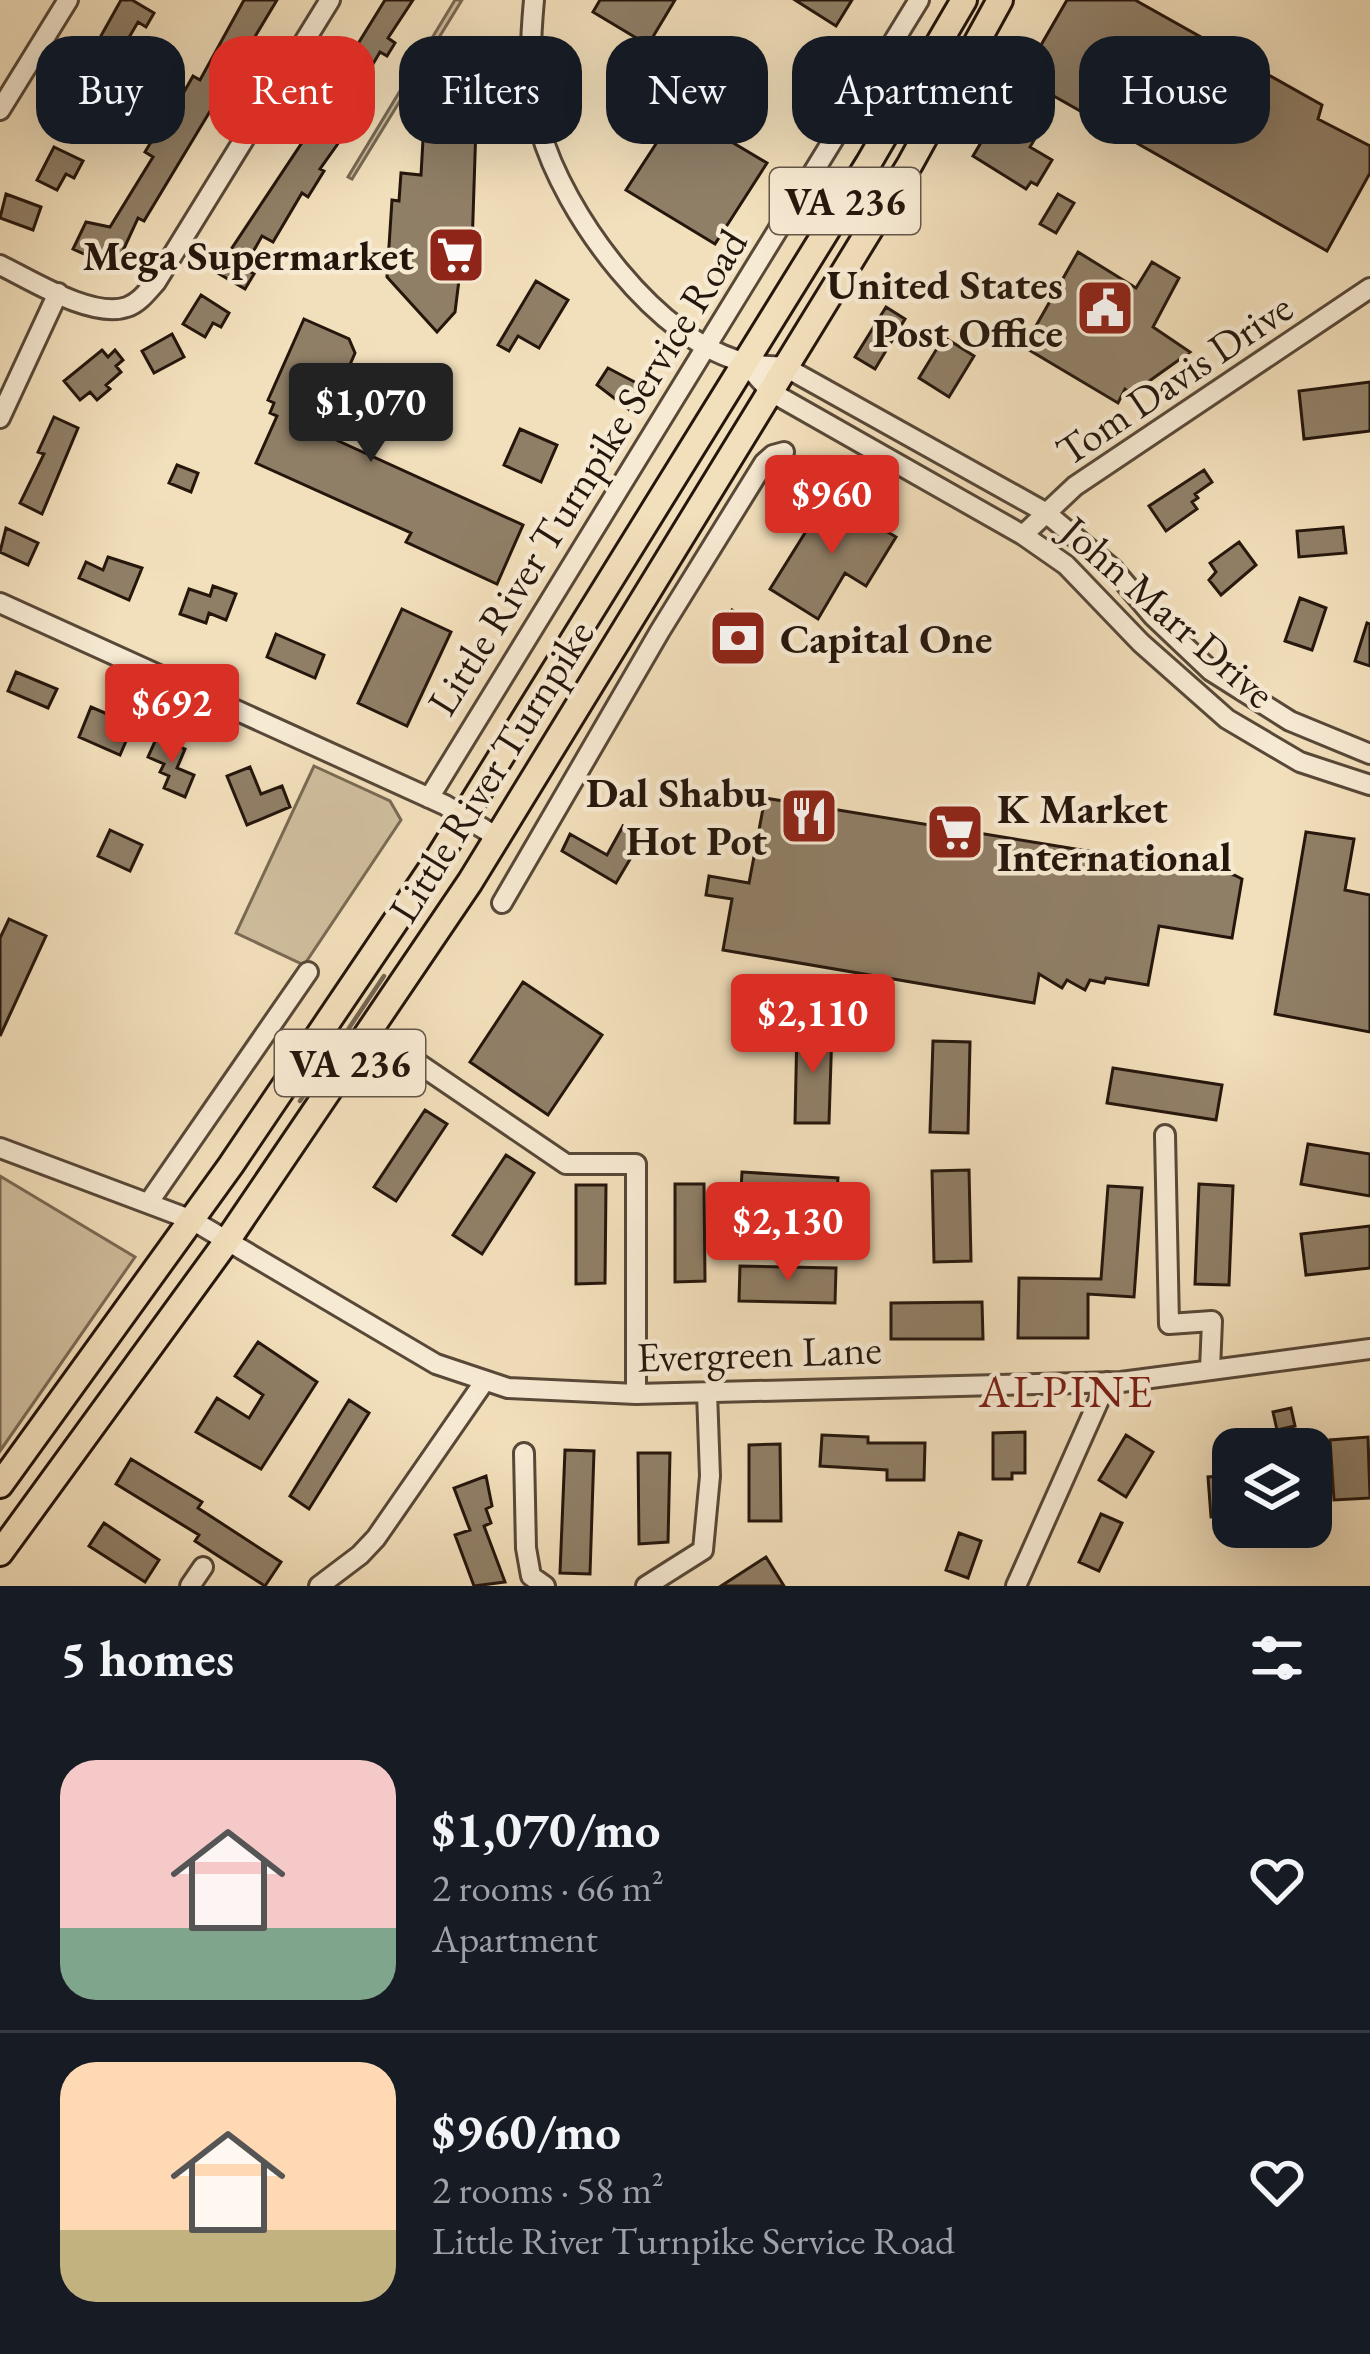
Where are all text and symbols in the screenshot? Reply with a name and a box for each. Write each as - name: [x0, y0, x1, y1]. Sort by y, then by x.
- chip: Buy: [36, 36, 185, 144]
- chip: Rent: [209, 36, 375, 144]
- chip: Filters: [399, 36, 582, 144]
- chip: New: [606, 36, 768, 144]
- chip: Apartment: [792, 36, 1055, 144]
- chip: House: [1079, 36, 1270, 144]
- road number: VA 236: [770, 168, 920, 234]
- street label: Little River Turnpike Service Road: [414, 218, 760, 725]
- supermarket icon: Mega Supermarket: [425, 224, 487, 286]
- place label: Mega Supermarket: [83, 228, 414, 283]
- place label: United States Post Office: [826, 257, 1063, 360]
- public building icon: United States Post Office: [1074, 277, 1136, 339]
- street label: Tom Davis Drive: [1045, 280, 1303, 478]
- pin: $1,070: [273, 363, 469, 465]
- text: $1,070: [316, 376, 426, 427]
- pin: $960: [761, 455, 903, 557]
- text: $960: [792, 468, 872, 519]
- street label: John Marr Drive: [1047, 502, 1287, 720]
- bank icon: Capital One: [707, 607, 769, 669]
- street label: Little River Turnpike: [376, 609, 606, 933]
- place label: Capital One: [780, 611, 992, 666]
- pin: $692: [101, 664, 243, 766]
- text: $692: [132, 677, 212, 728]
- place label: Dal Shabu Hot Pot: [586, 765, 767, 868]
- place label: K Market International: [997, 781, 1232, 884]
- restaurant icon: Dal Shabu Hot Pot: [778, 785, 840, 847]
- supermarket icon: K Market International: [924, 801, 986, 863]
- pin: $2,110: [715, 974, 911, 1076]
- text: $2,110: [758, 987, 868, 1038]
- road number: VA 236: [275, 1030, 425, 1096]
- pin: $2,130: [690, 1182, 886, 1284]
- text: $2,130: [733, 1195, 843, 1246]
- street label: Evergreen Lane: [635, 1321, 883, 1385]
- district label: ALPINE: [978, 1362, 1155, 1420]
- map controls: [1212, 1428, 1332, 1548]
- button: layers: [1212, 1428, 1332, 1548]
- text: 5 homes: [60, 1625, 234, 1691]
- icon: filters: [1244, 1625, 1310, 1691]
- text: $1,070/mo: [432, 1796, 660, 1862]
- icon: home: [156, 1808, 300, 1952]
- icon: heart: [1244, 1847, 1310, 1913]
- text: 2 rooms · 66 m²: [432, 1862, 664, 1913]
- text: Apartment: [432, 1913, 598, 1964]
- text: $960/mo: [432, 2098, 621, 2164]
- icon: home: [156, 2110, 300, 2254]
- icon: heart: [1244, 2149, 1310, 2215]
- text: 2 rooms · 58 m²: [432, 2164, 664, 2215]
- text: Little River Turnpike Service Road: [432, 2215, 955, 2266]

